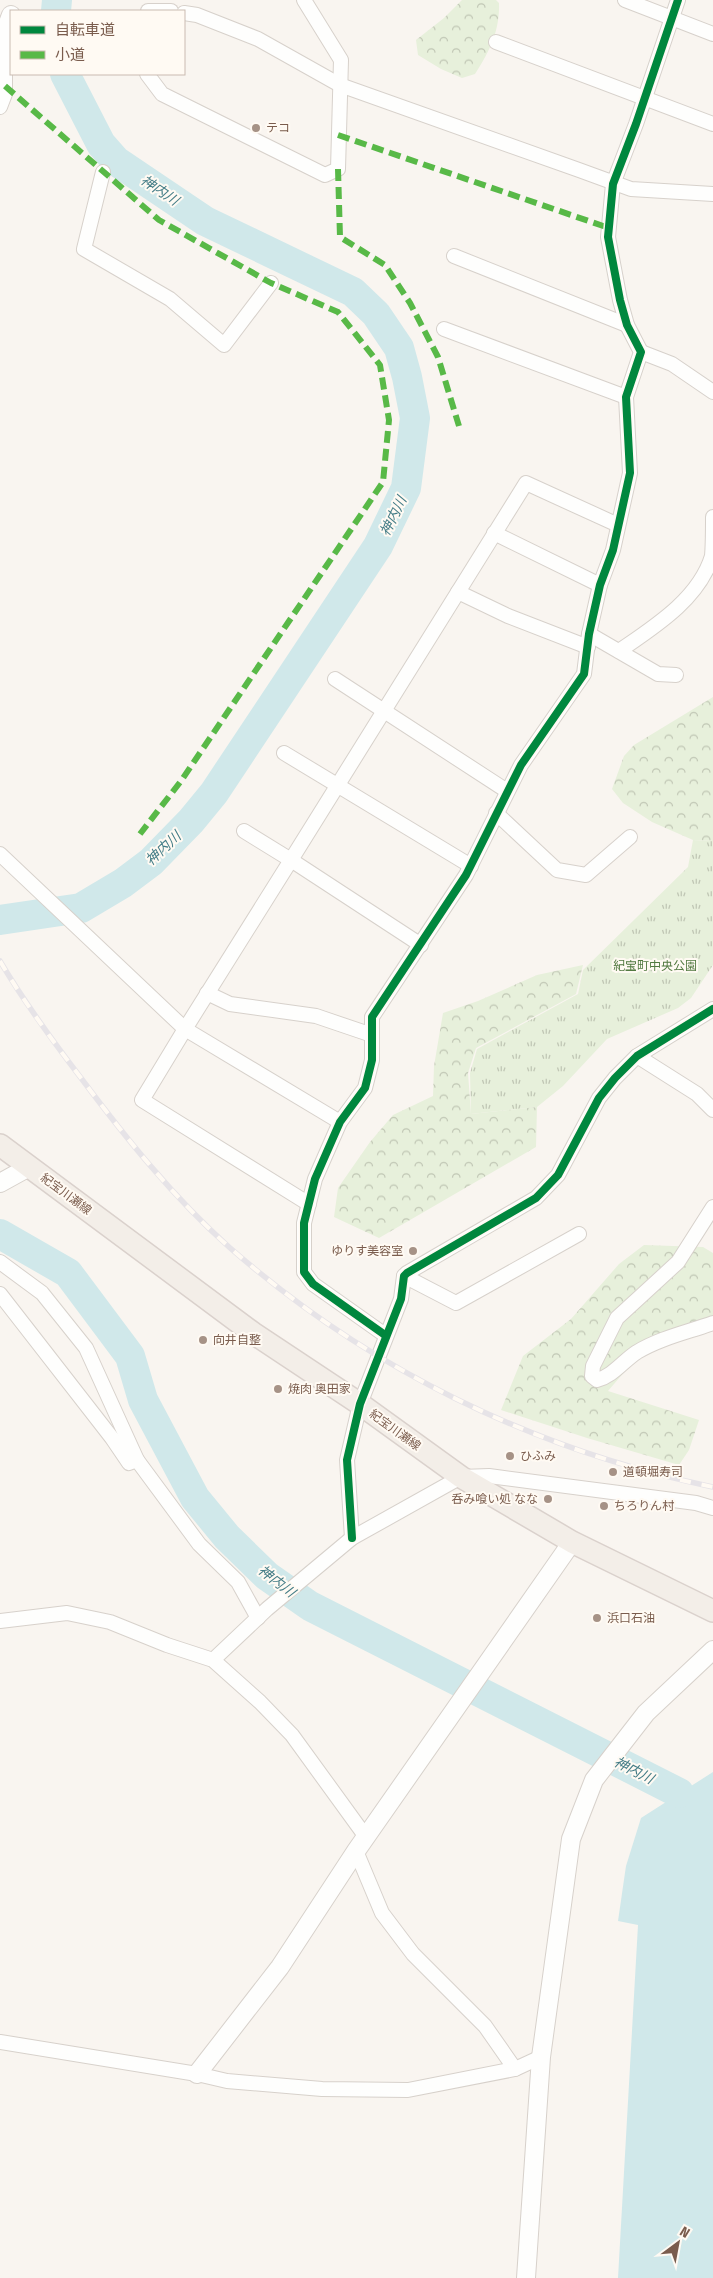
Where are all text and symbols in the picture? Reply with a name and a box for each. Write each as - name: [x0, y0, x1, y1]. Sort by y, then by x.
- legend: [10, 10, 185, 75]
- text: 自転車道: [55, 21, 115, 39]
- text: 小道: [55, 46, 85, 64]
- place label: テコ: [266, 121, 290, 135]
- marker: テコ: [250, 122, 262, 134]
- water label: 神内川: [138, 172, 184, 210]
- water label: 神内川: [377, 492, 411, 539]
- water label: 神内川: [142, 826, 186, 869]
- park label: 紀宝町中央公園: [613, 959, 697, 973]
- street label: 紀宝川瀬線: [38, 1170, 94, 1218]
- place label: ゆりす美容室: [331, 1244, 403, 1258]
- marker: ゆりす美容室: [407, 1245, 419, 1257]
- place label: 向井自整: [213, 1333, 261, 1347]
- marker: 向井自整: [197, 1334, 209, 1346]
- place label: 焼肉 奥田家: [288, 1382, 351, 1396]
- marker: 焼肉 奥田家: [272, 1383, 284, 1395]
- street label: 紀宝川瀬線: [367, 1407, 423, 1453]
- place label: ひふみ: [520, 1449, 556, 1463]
- marker: ひふみ: [504, 1450, 516, 1462]
- place label: 道頓堀寿司: [623, 1465, 683, 1479]
- marker: 道頓堀寿司: [607, 1466, 619, 1478]
- place label: 呑み喰い処 なな: [451, 1492, 538, 1506]
- marker: 呑み喰い処 なな: [542, 1493, 554, 1505]
- place label: ちろりん村: [614, 1499, 675, 1513]
- marker: ちろりん村: [598, 1500, 610, 1512]
- water label: 神内川: [255, 1562, 300, 1602]
- place label: 浜口石油: [607, 1611, 655, 1625]
- marker: 浜口石油: [591, 1612, 603, 1624]
- water label: 神内川: [611, 1753, 658, 1788]
- north arrow: [653, 2218, 703, 2268]
- text: N: [677, 2223, 693, 2242]

